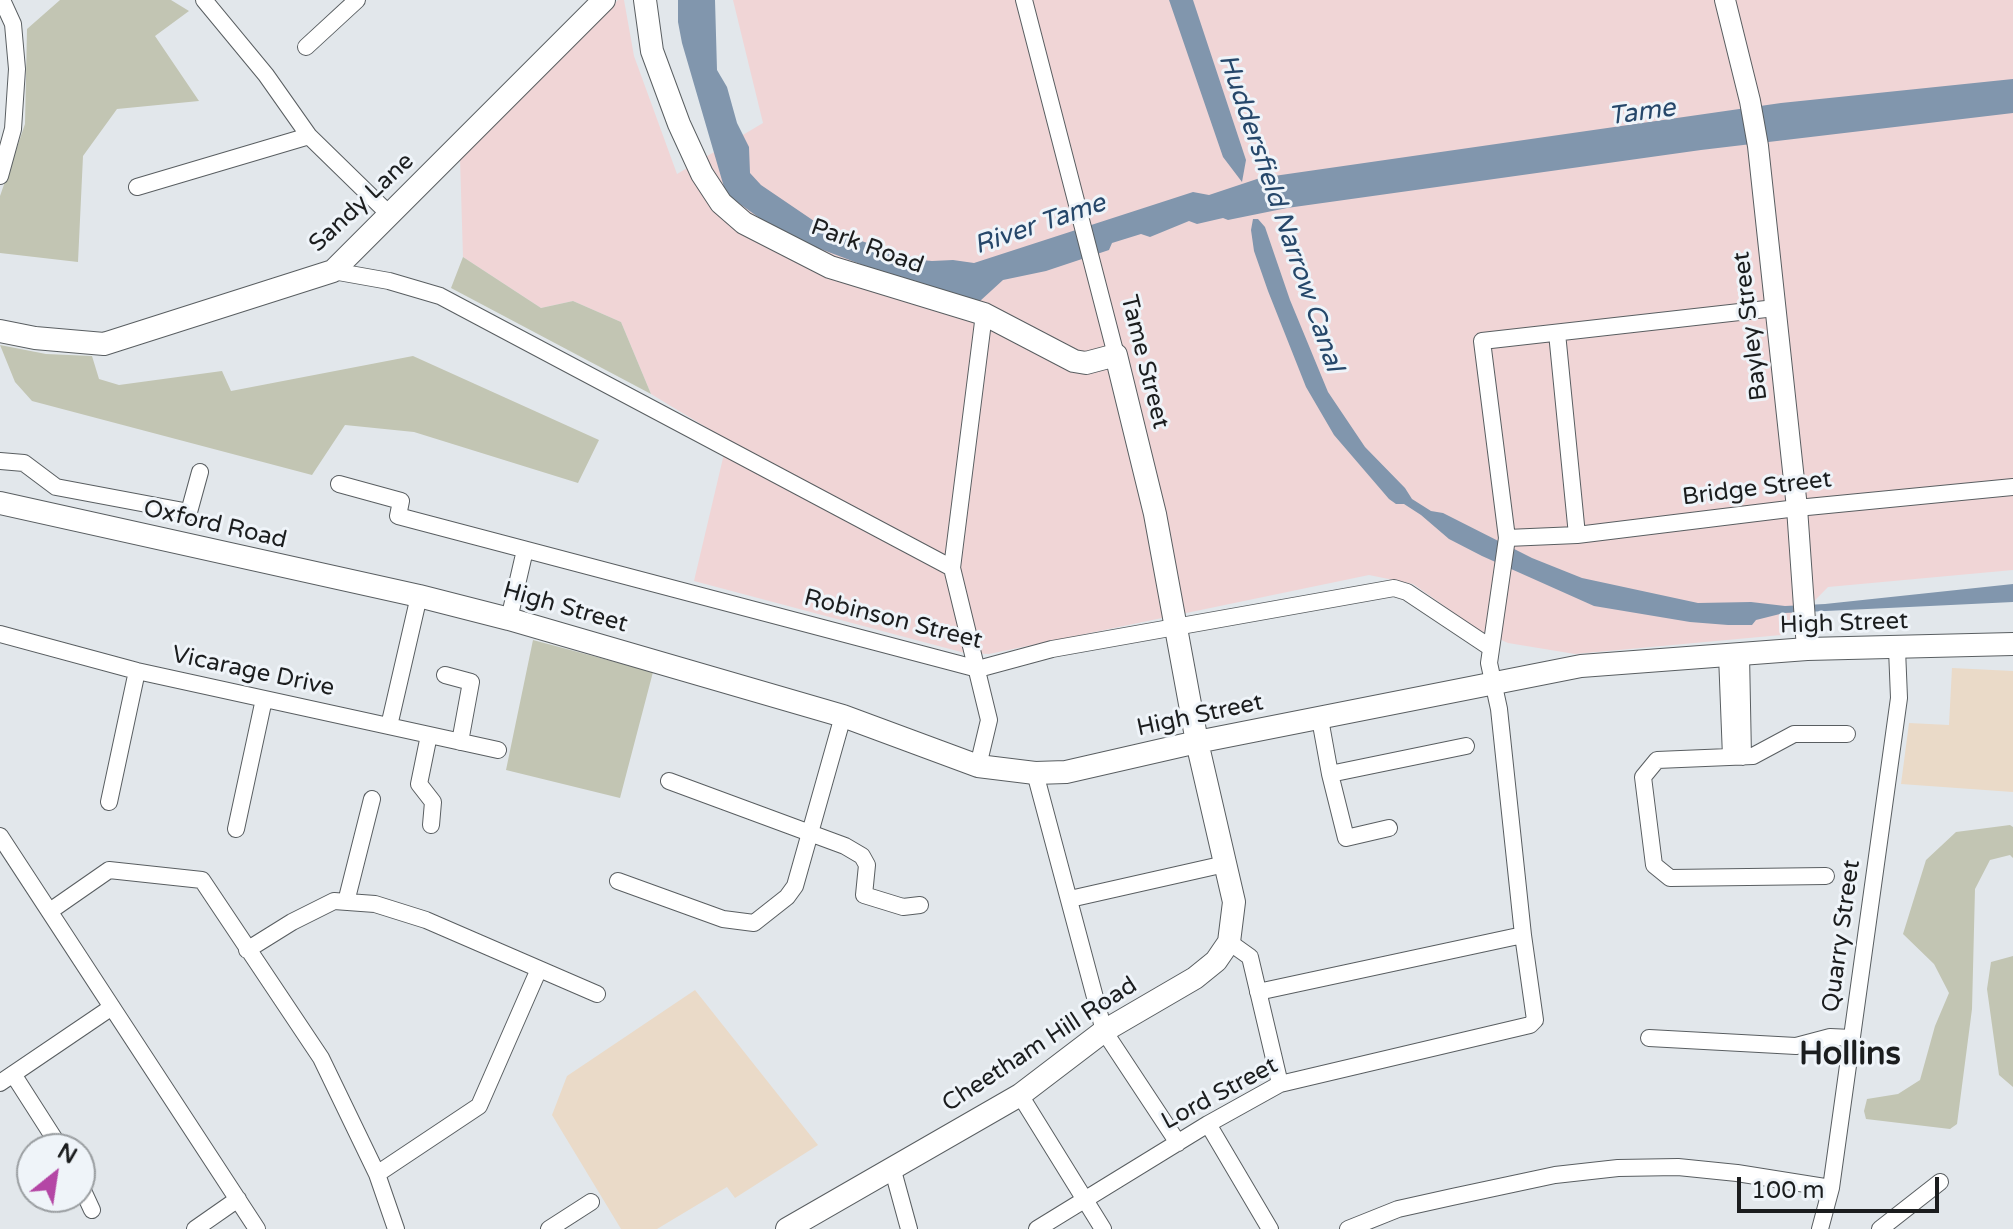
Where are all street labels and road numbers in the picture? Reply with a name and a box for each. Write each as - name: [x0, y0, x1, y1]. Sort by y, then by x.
- street label: Sandy Lane: [304, 147, 420, 259]
- street label: Park Road: [807, 213, 927, 281]
- street label: Bayley Street: [1728, 250, 1774, 402]
- street label: Tame Street: [1114, 292, 1174, 432]
- street label: Bridge Street: [1681, 466, 1833, 512]
- street label: Oxford Road: [141, 495, 289, 555]
- street label: High Street: [499, 576, 631, 640]
- street label: Robinson Street: [801, 584, 985, 656]
- street label: High Street: [1779, 607, 1909, 641]
- street label: Vicarage Drive: [169, 641, 337, 703]
- street label: High Street: [1134, 689, 1266, 743]
- street label: Quarry Street: [1817, 858, 1867, 1014]
- street label: Cheetham Hill Road: [937, 971, 1143, 1119]
- street label: Lord Street: [1157, 1051, 1283, 1137]

